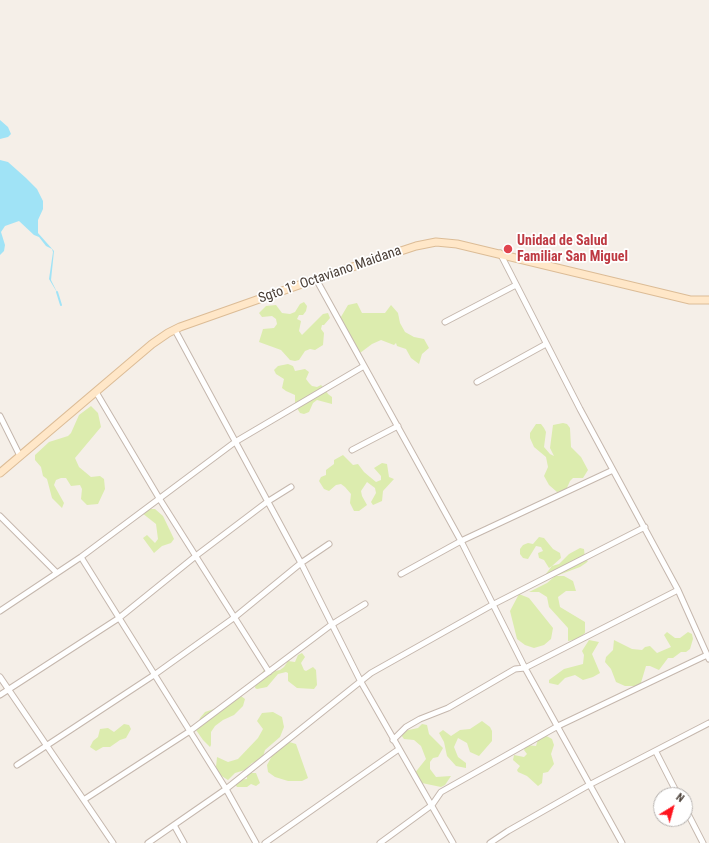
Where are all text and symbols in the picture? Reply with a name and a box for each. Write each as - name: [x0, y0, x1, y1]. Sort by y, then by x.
- place label: Unidad de Salud Familiar San Miguel: [517, 233, 628, 266]
- street label: Sgto 1° Octaviano Maidana: [256, 243, 404, 307]
- marker: Unidad de Salud Familiar San Miguel: [502, 243, 514, 255]
- north arrow: [653, 787, 693, 827]
- text: N: [673, 791, 687, 805]

